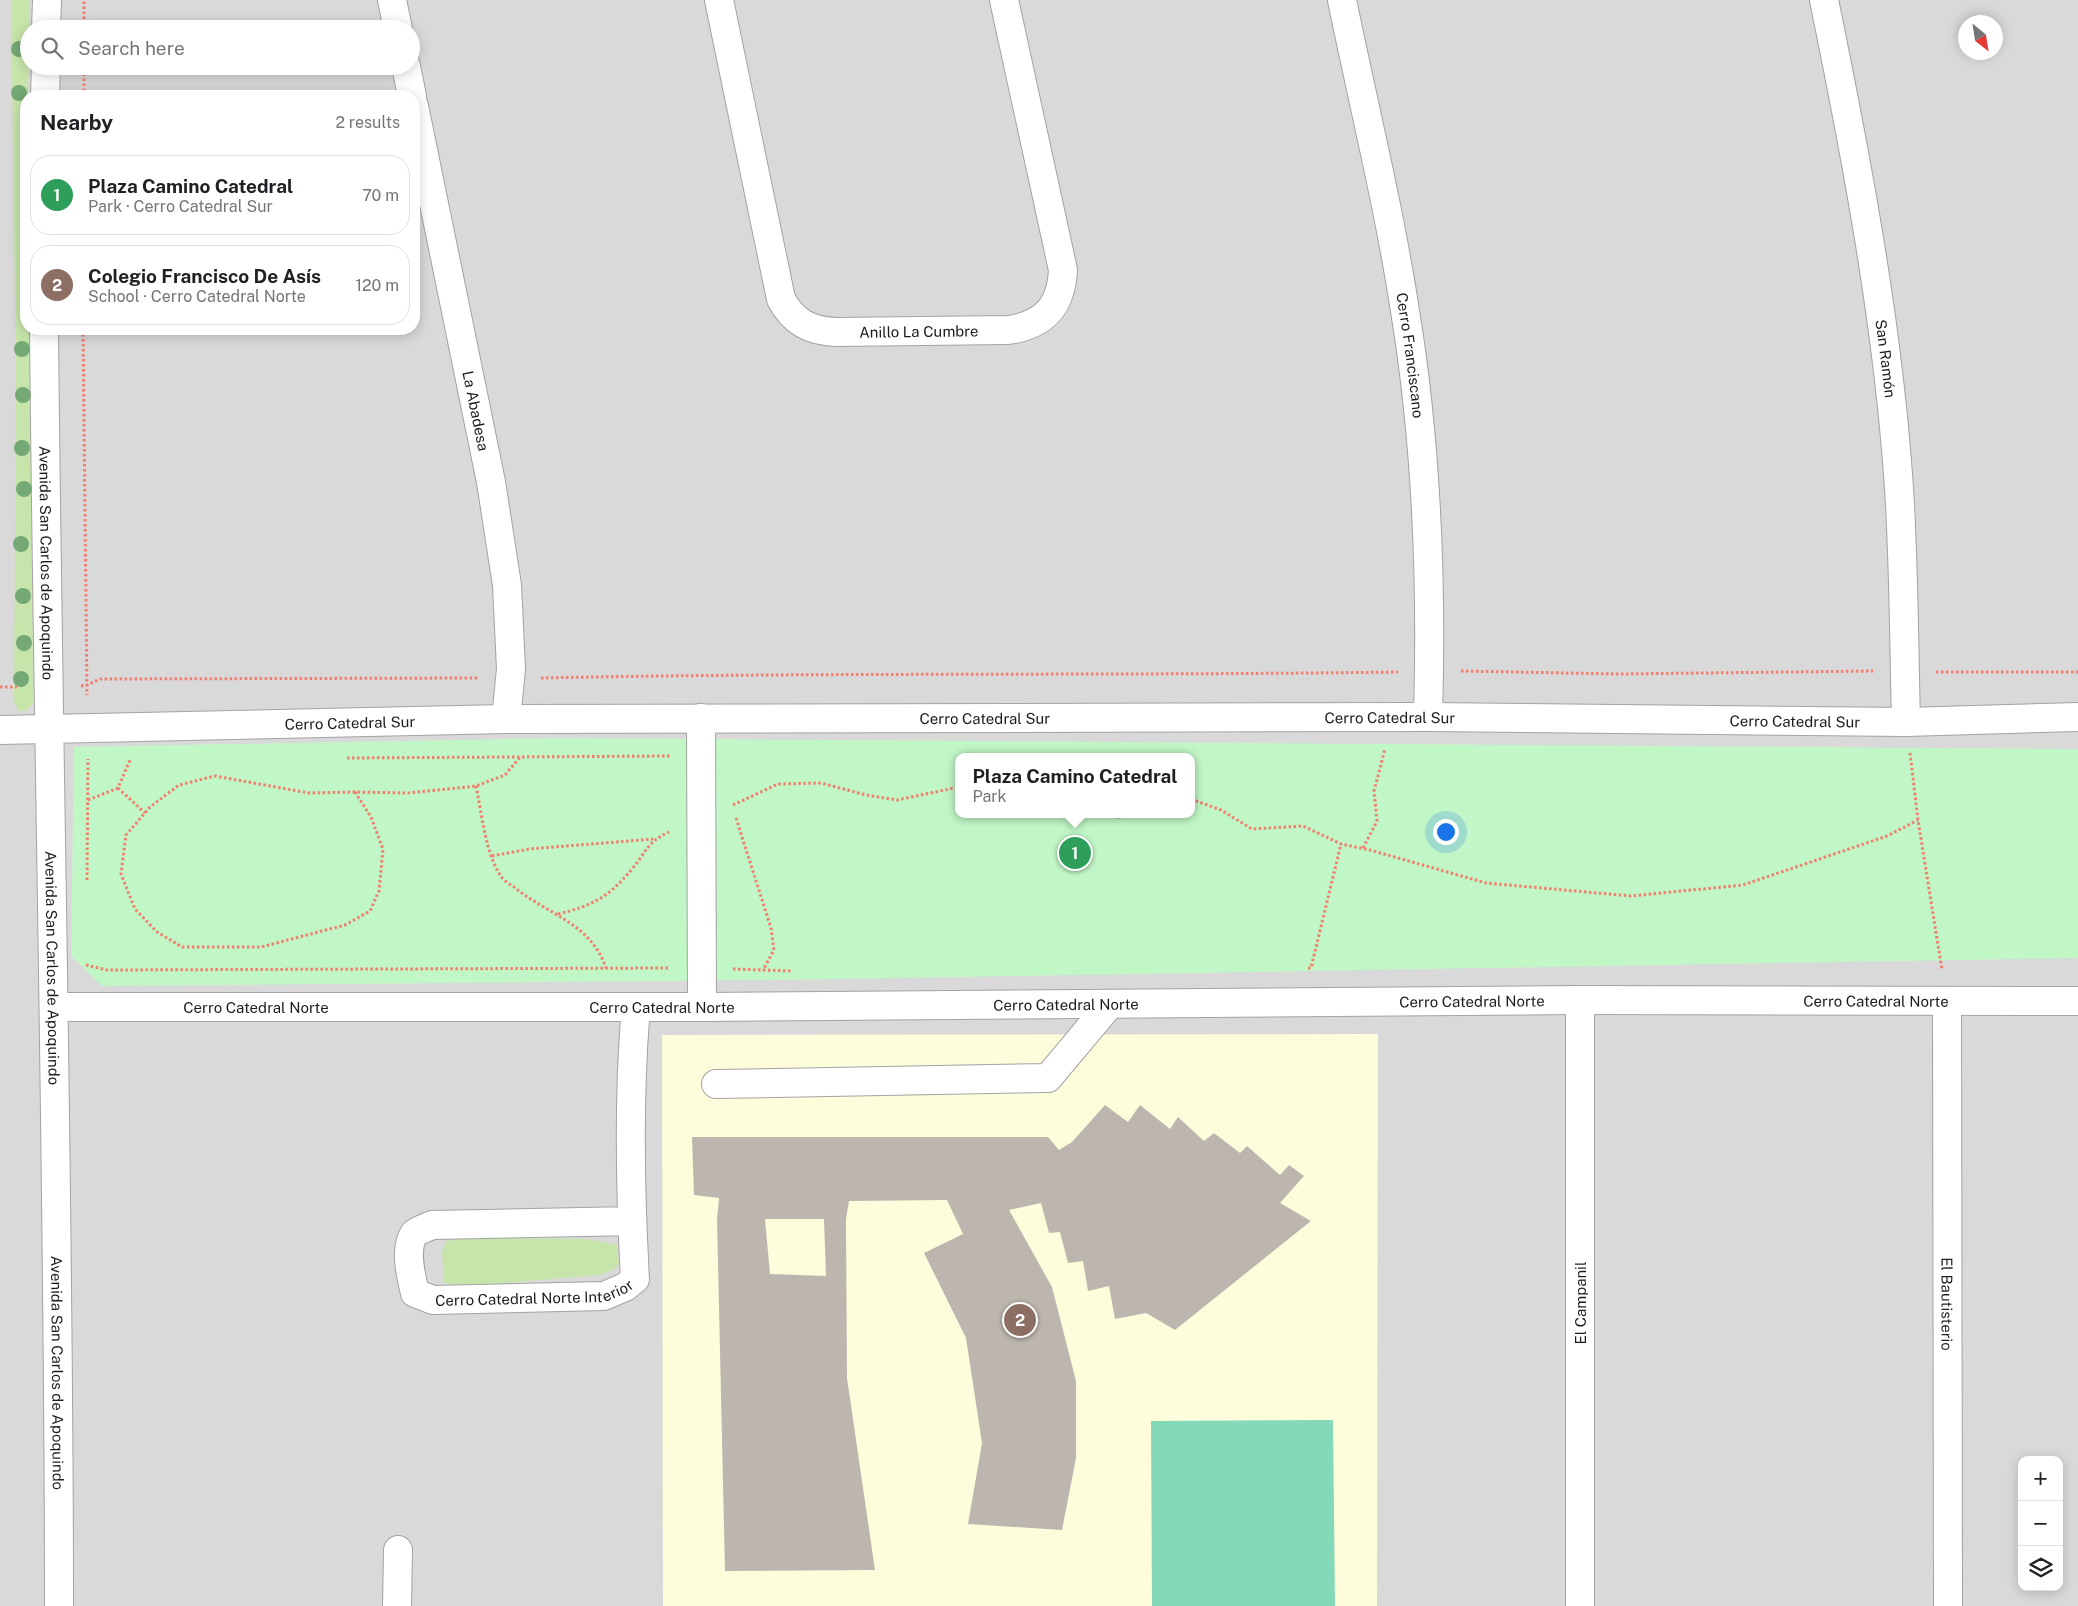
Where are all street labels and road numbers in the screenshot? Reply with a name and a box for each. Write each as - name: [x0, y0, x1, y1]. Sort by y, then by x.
- street label: Cerro Franciscano: [1394, 291, 1428, 419]
- street label: San Ramón: [1873, 318, 1899, 399]
- street label: Anillo La Cumbre: [859, 322, 979, 340]
- street label: La Abadesa: [460, 369, 493, 452]
- street label: Avenida San Carlos de Apoquindo: [37, 446, 57, 680]
- street label: Cerro Catedral Sur: [1324, 708, 1455, 726]
- street label: Cerro Catedral Sur: [919, 709, 1050, 727]
- street label: Cerro Catedral Sur: [284, 712, 416, 732]
- street label: Cerro Catedral Sur: [1729, 712, 1860, 730]
- street label: Avenida San Carlos de Apoquindo: [43, 851, 63, 1085]
- street label: Cerro Catedral Norte: [1399, 992, 1545, 1010]
- street label: Cerro Catedral Norte: [1803, 992, 1949, 1009]
- street label: Cerro Catedral Norte: [993, 995, 1139, 1013]
- street label: Cerro Catedral Norte: [589, 998, 735, 1016]
- street label: Cerro Catedral Norte: [183, 999, 329, 1016]
- street label: Avenida San Carlos de Apoquindo: [48, 1256, 67, 1490]
- street label: El Bautisterio: [1939, 1257, 1956, 1351]
- street label: El Campanil: [1572, 1262, 1589, 1344]
- street label: Cerro Catedral Norte Interior: [435, 1275, 637, 1308]

